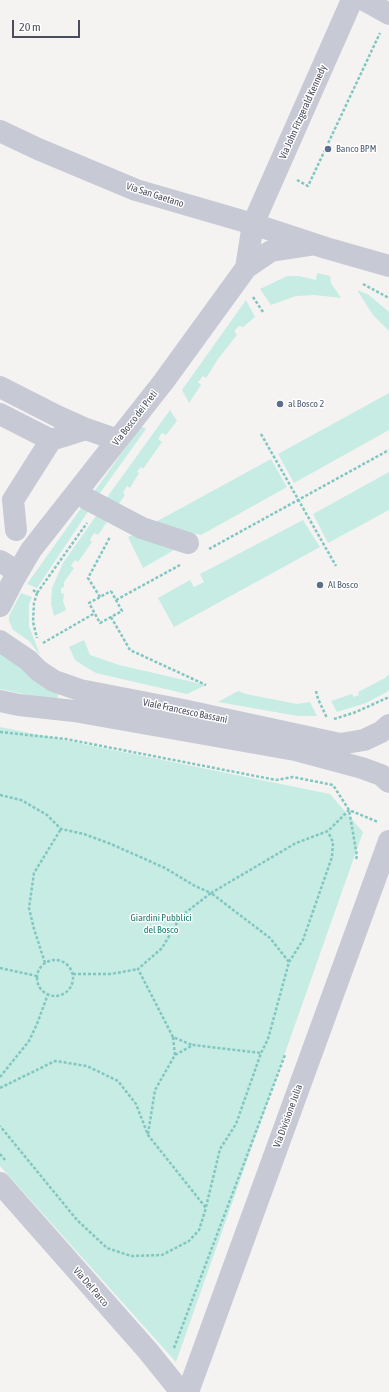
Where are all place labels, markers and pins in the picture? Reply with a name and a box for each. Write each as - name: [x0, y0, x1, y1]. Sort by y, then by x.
- place label: Banco BPM: [336, 143, 376, 155]
- marker: Banco BPM: [323, 144, 333, 154]
- place label: al Bosco 2: [288, 398, 324, 410]
- marker: al Bosco 2: [275, 399, 285, 409]
- place label: Al Bosco: [328, 579, 358, 591]
- marker: Al Bosco: [315, 580, 325, 590]

